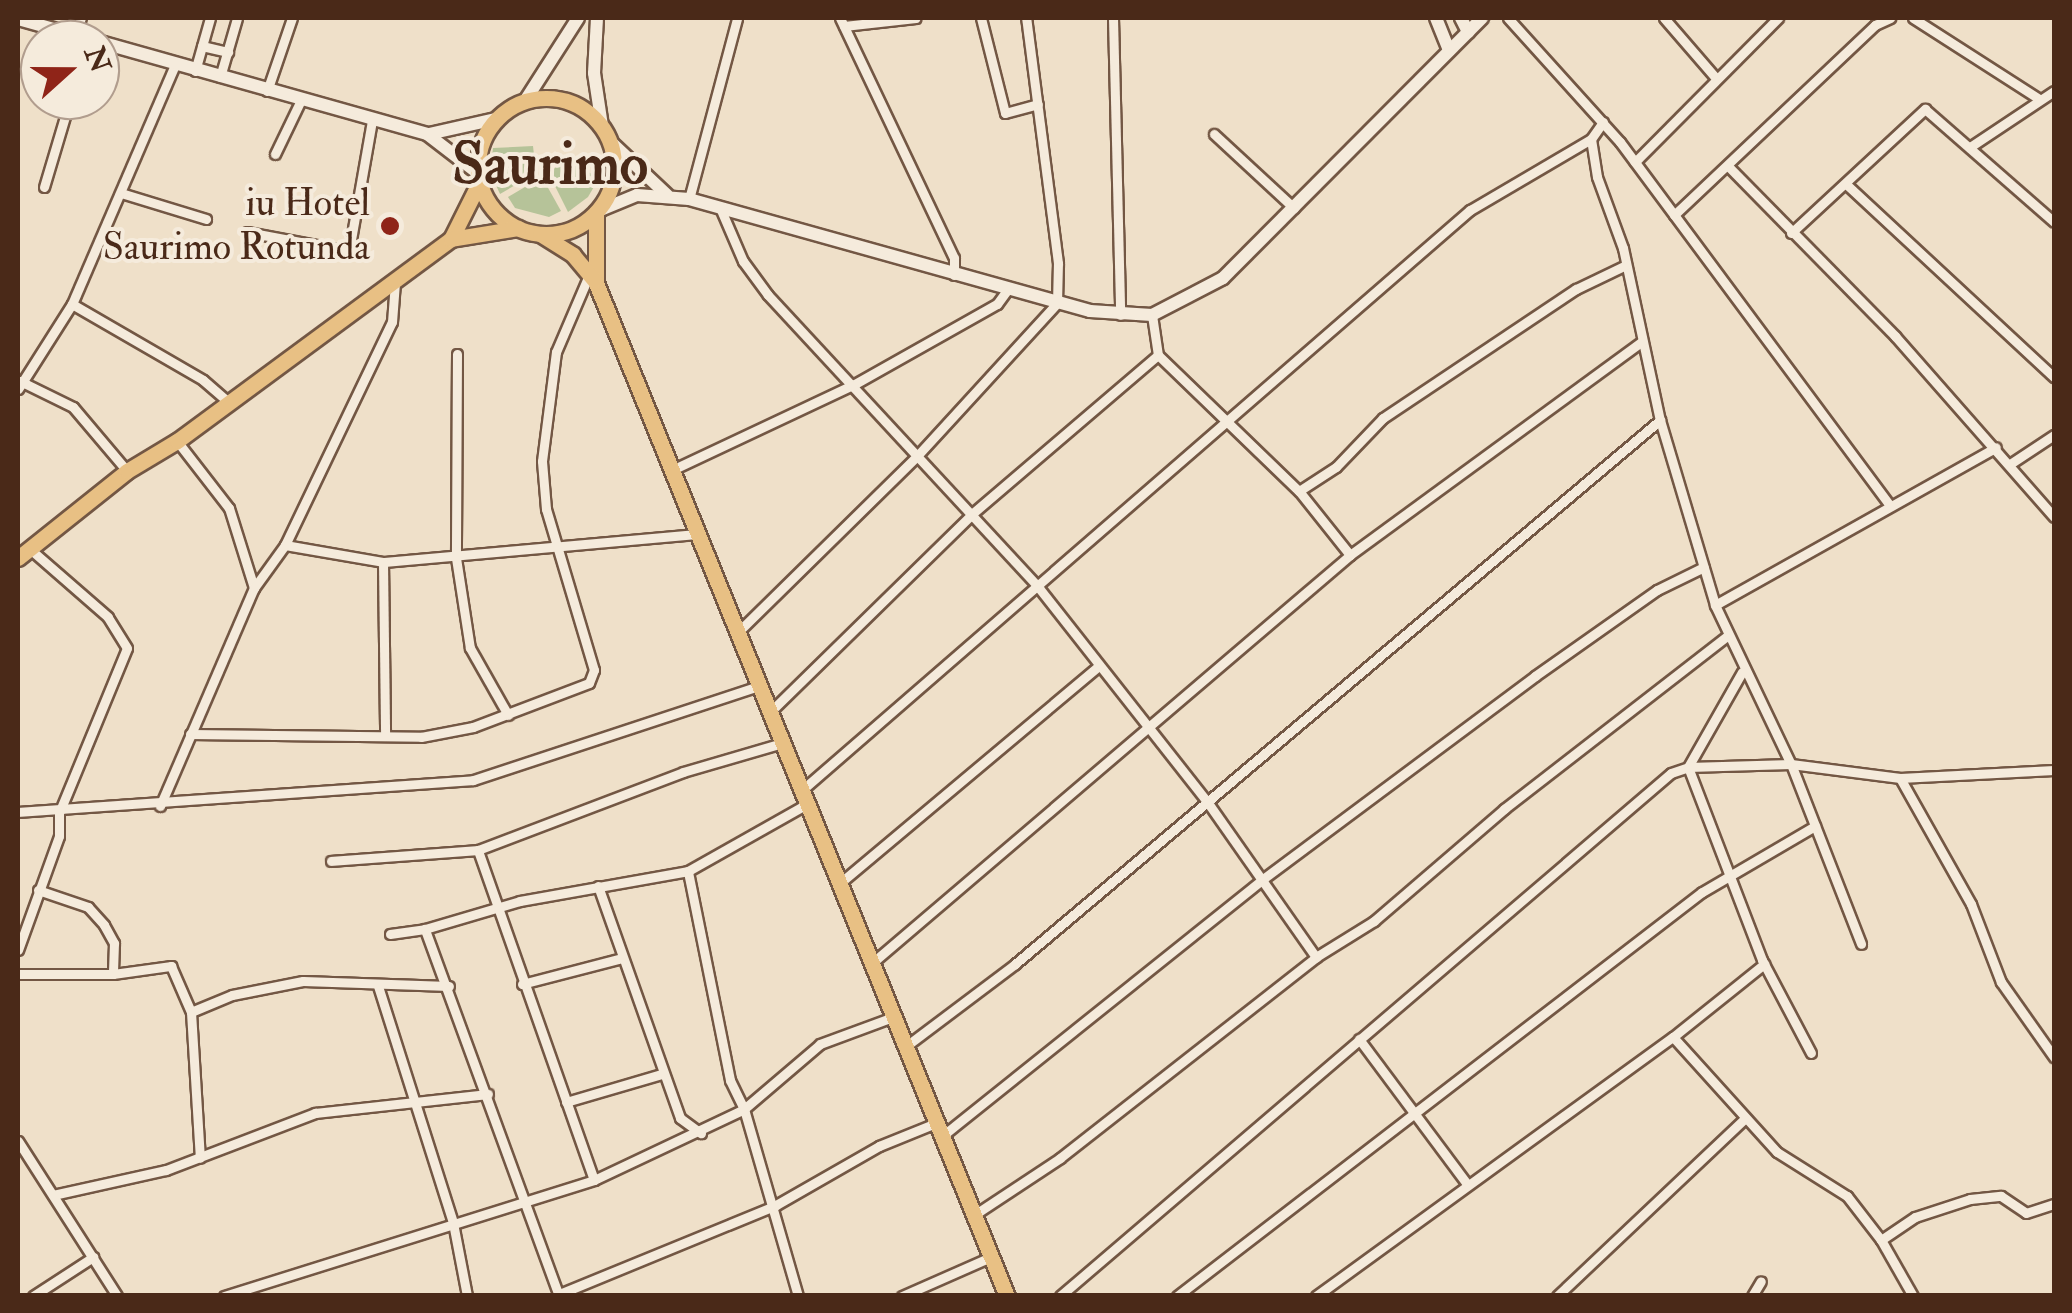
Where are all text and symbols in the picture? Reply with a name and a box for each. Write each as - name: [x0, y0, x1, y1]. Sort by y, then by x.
- north arrow: [20, 20, 120, 120]
- text: N: [76, 42, 117, 78]
- district label: Saurimo: [452, 130, 648, 200]
- place label: iu Hotel Saurimo Rotunda: [103, 181, 370, 270]
- marker: iu Hotel Saurimo Rotunda: [379, 215, 401, 237]

